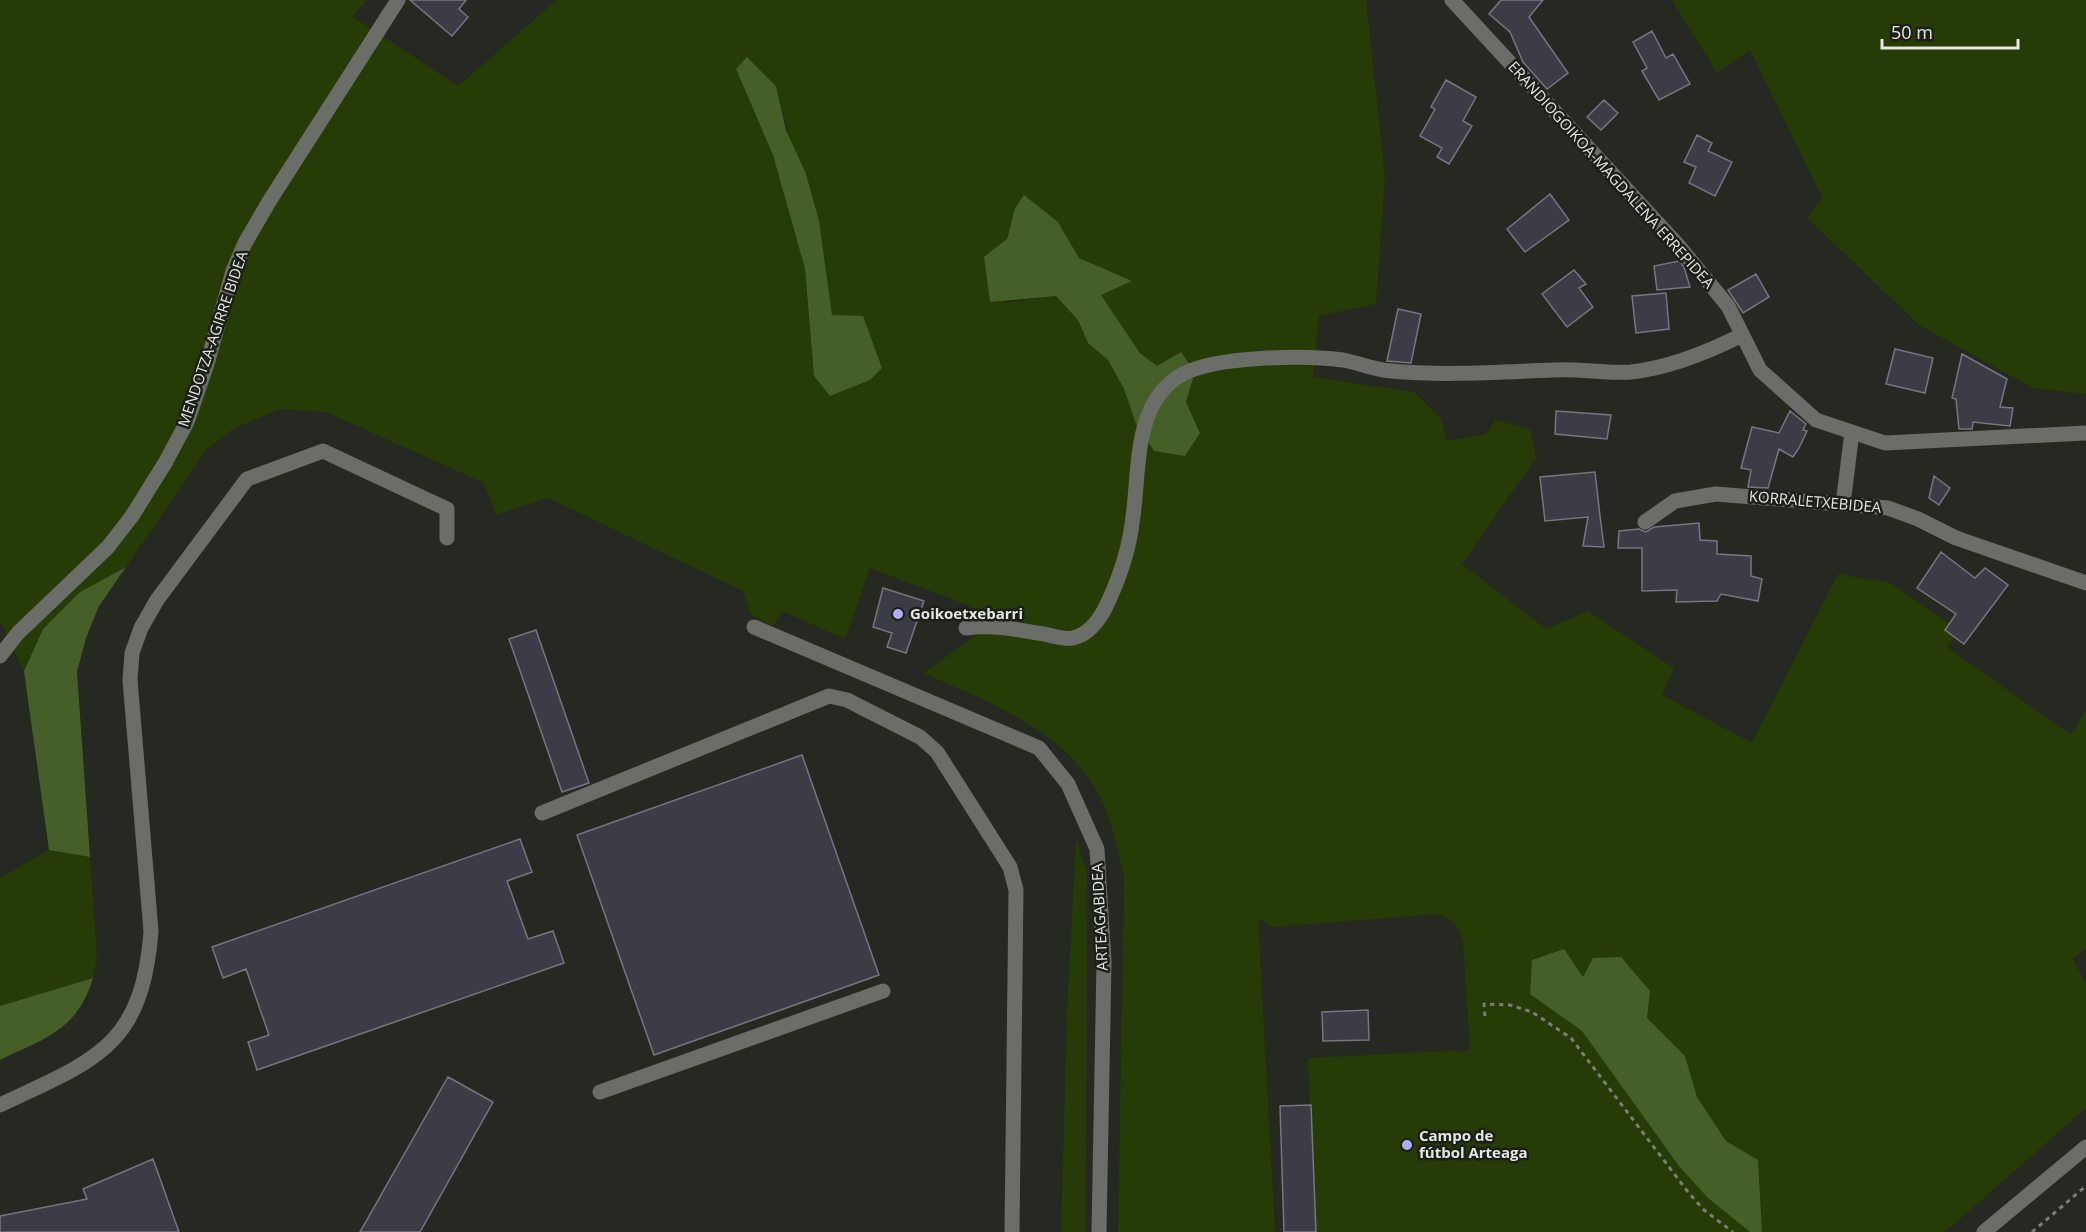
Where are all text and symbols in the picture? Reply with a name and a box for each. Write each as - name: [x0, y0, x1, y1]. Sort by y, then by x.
- scale bar: [1882, 12, 2018, 50]
- text: 50 m: [1891, 20, 1933, 44]
- street label: ERANDIOGOIKOA-MAGDALENA ERREPIDEA: [1504, 56, 1720, 293]
- street label: MENDOTZA-AGIRRE BIDEA: [173, 248, 252, 429]
- street label: KORRALETXEBIDEA: [1748, 485, 1883, 517]
- place label: Goikoetxebarri: [910, 603, 1023, 623]
- marker: Goikoetxebarri: [891, 607, 905, 621]
- street label: ARTEAGABIDEA: [1086, 862, 1112, 971]
- place label: Campo de fútbol Arteaga: [1419, 1125, 1528, 1162]
- marker: Campo de fútbol Arteaga: [1400, 1138, 1414, 1152]

